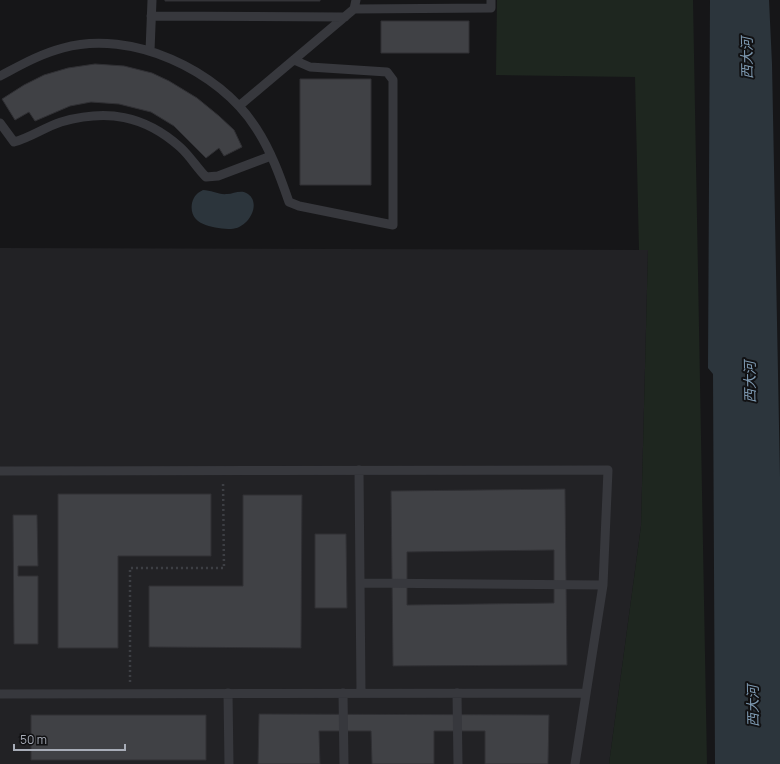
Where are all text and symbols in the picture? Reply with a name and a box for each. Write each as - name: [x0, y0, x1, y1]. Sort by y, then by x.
- water label: 西大河: [737, 34, 756, 79]
- water label: 西大河: [740, 358, 759, 403]
- water label: 西大河: [743, 682, 762, 727]
- scale bar: [14, 726, 125, 752]
- text: 50 m: [20, 731, 47, 748]

